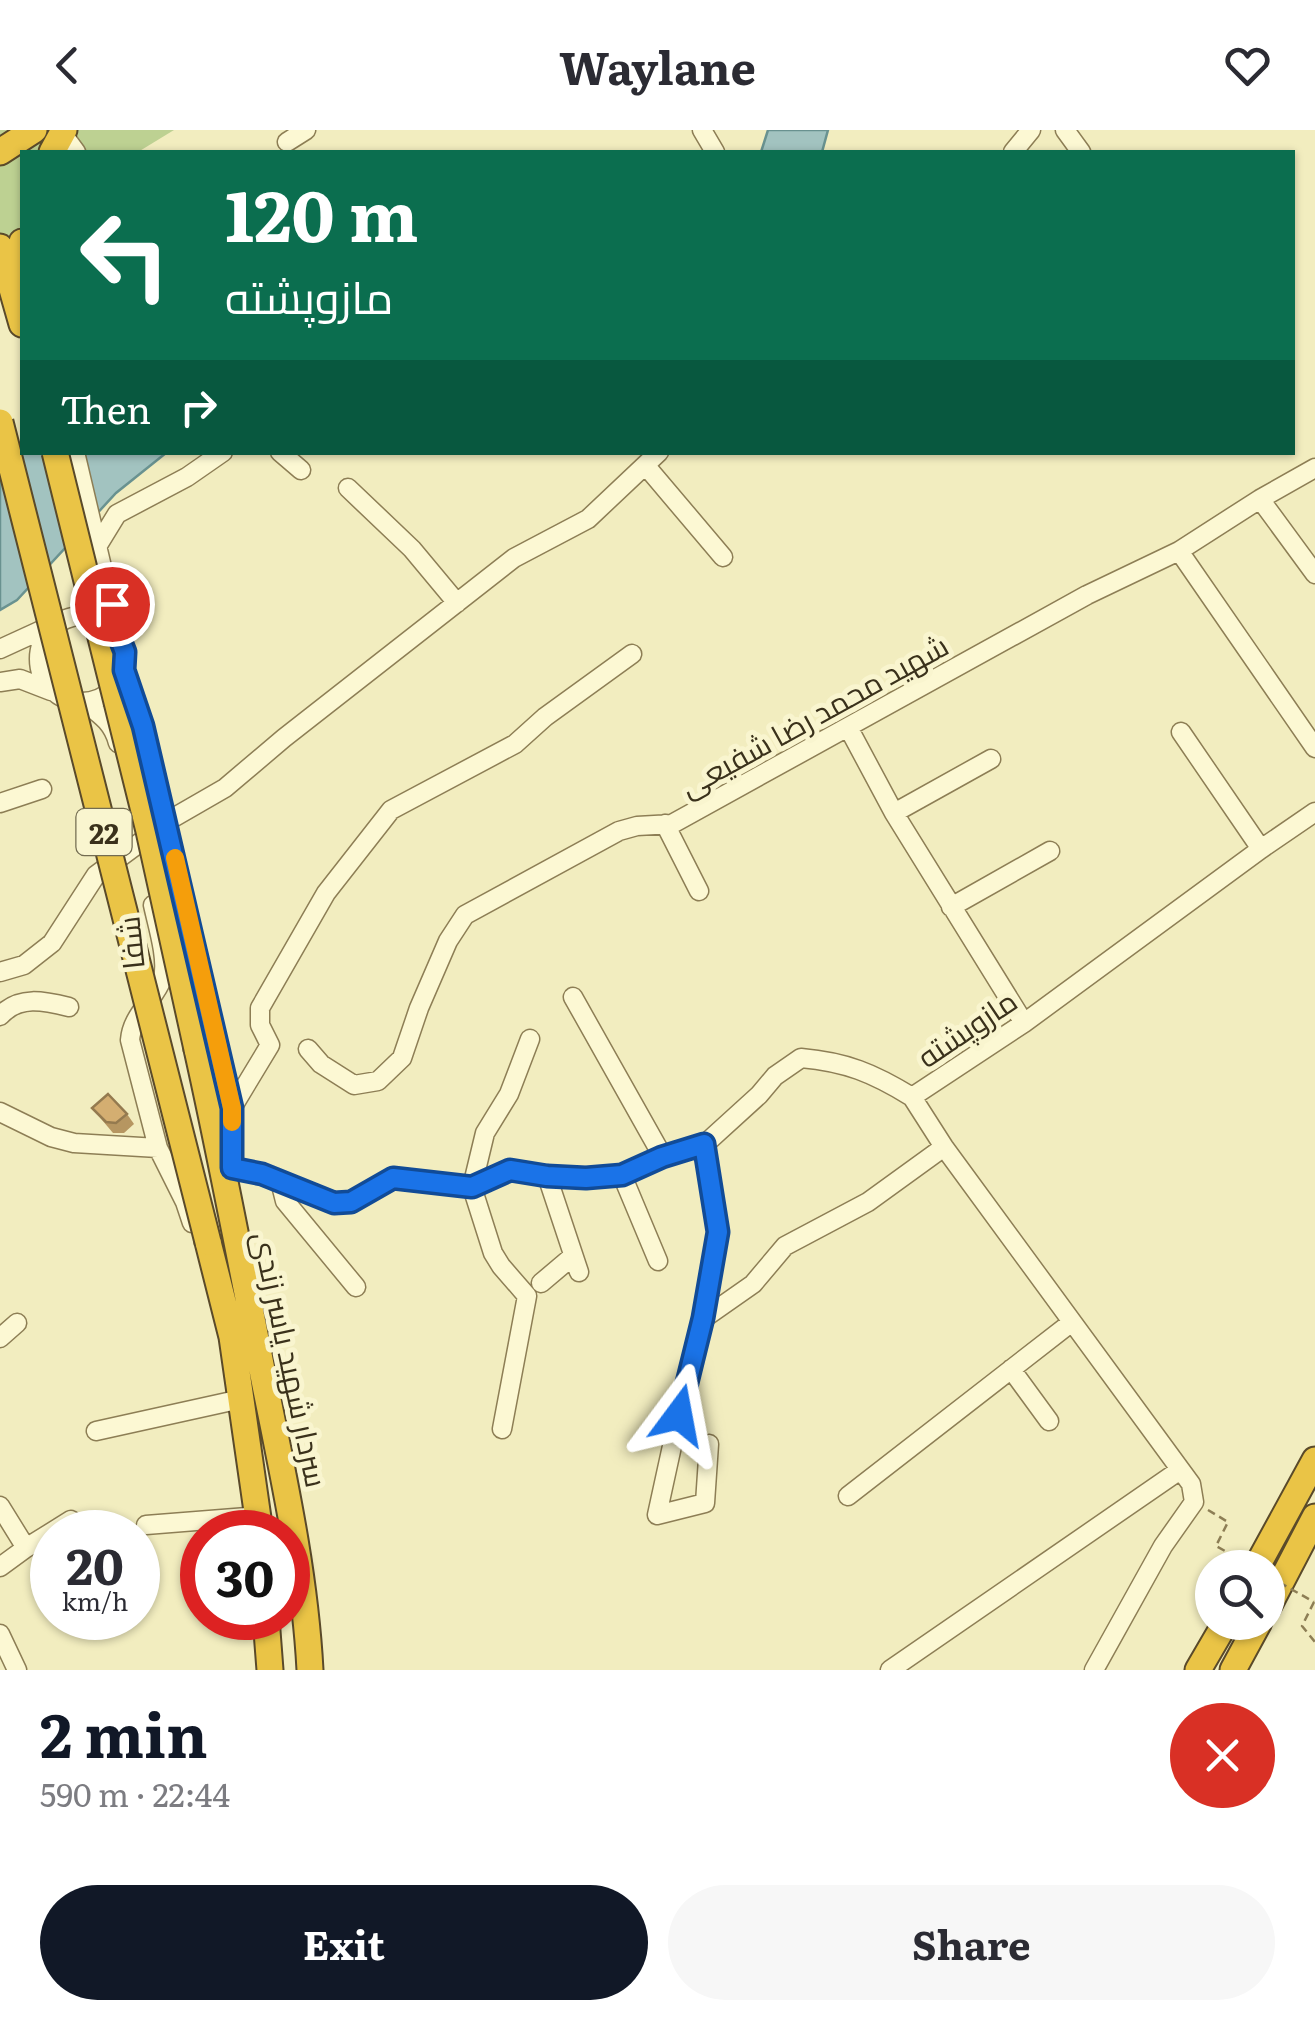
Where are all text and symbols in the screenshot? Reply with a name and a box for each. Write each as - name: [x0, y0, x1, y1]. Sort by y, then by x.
- text: Waylane: [559, 32, 756, 99]
- icon: back: [40, 38, 95, 93]
- icon: heart: [1220, 38, 1275, 93]
- text: 120 m: [225, 160, 418, 264]
- icon: left: [60, 190, 190, 320]
- text: مازوپشته: [225, 261, 393, 328]
- text: Then: [60, 379, 151, 436]
- icon: right: [171, 380, 226, 435]
- pin: [70, 562, 155, 647]
- icon: arrive: [85, 577, 140, 632]
- street label: شهید محمد رضا شفیعی: [671, 622, 955, 806]
- road number: 22: [76, 809, 132, 855]
- street label: شفا: [104, 914, 154, 972]
- street label: مازوپشته: [907, 977, 1025, 1077]
- street label: سردار شهید یاسر زندی: [243, 1227, 341, 1491]
- position arrow: [627, 1363, 731, 1467]
- speed limit sign: 30: [180, 1510, 310, 1640]
- text: 20: [66, 1526, 124, 1600]
- map controls: [1195, 1550, 1285, 1640]
- button: search: [1195, 1550, 1285, 1640]
- text: km/h: [62, 1582, 128, 1619]
- text: 2 min: [40, 1687, 208, 1776]
- button: close: [1170, 1703, 1275, 1808]
- text: 590 m · 22:44: [40, 1769, 230, 1817]
- button: Exit: [40, 1885, 648, 2000]
- button: Share: [668, 1885, 1275, 2000]

